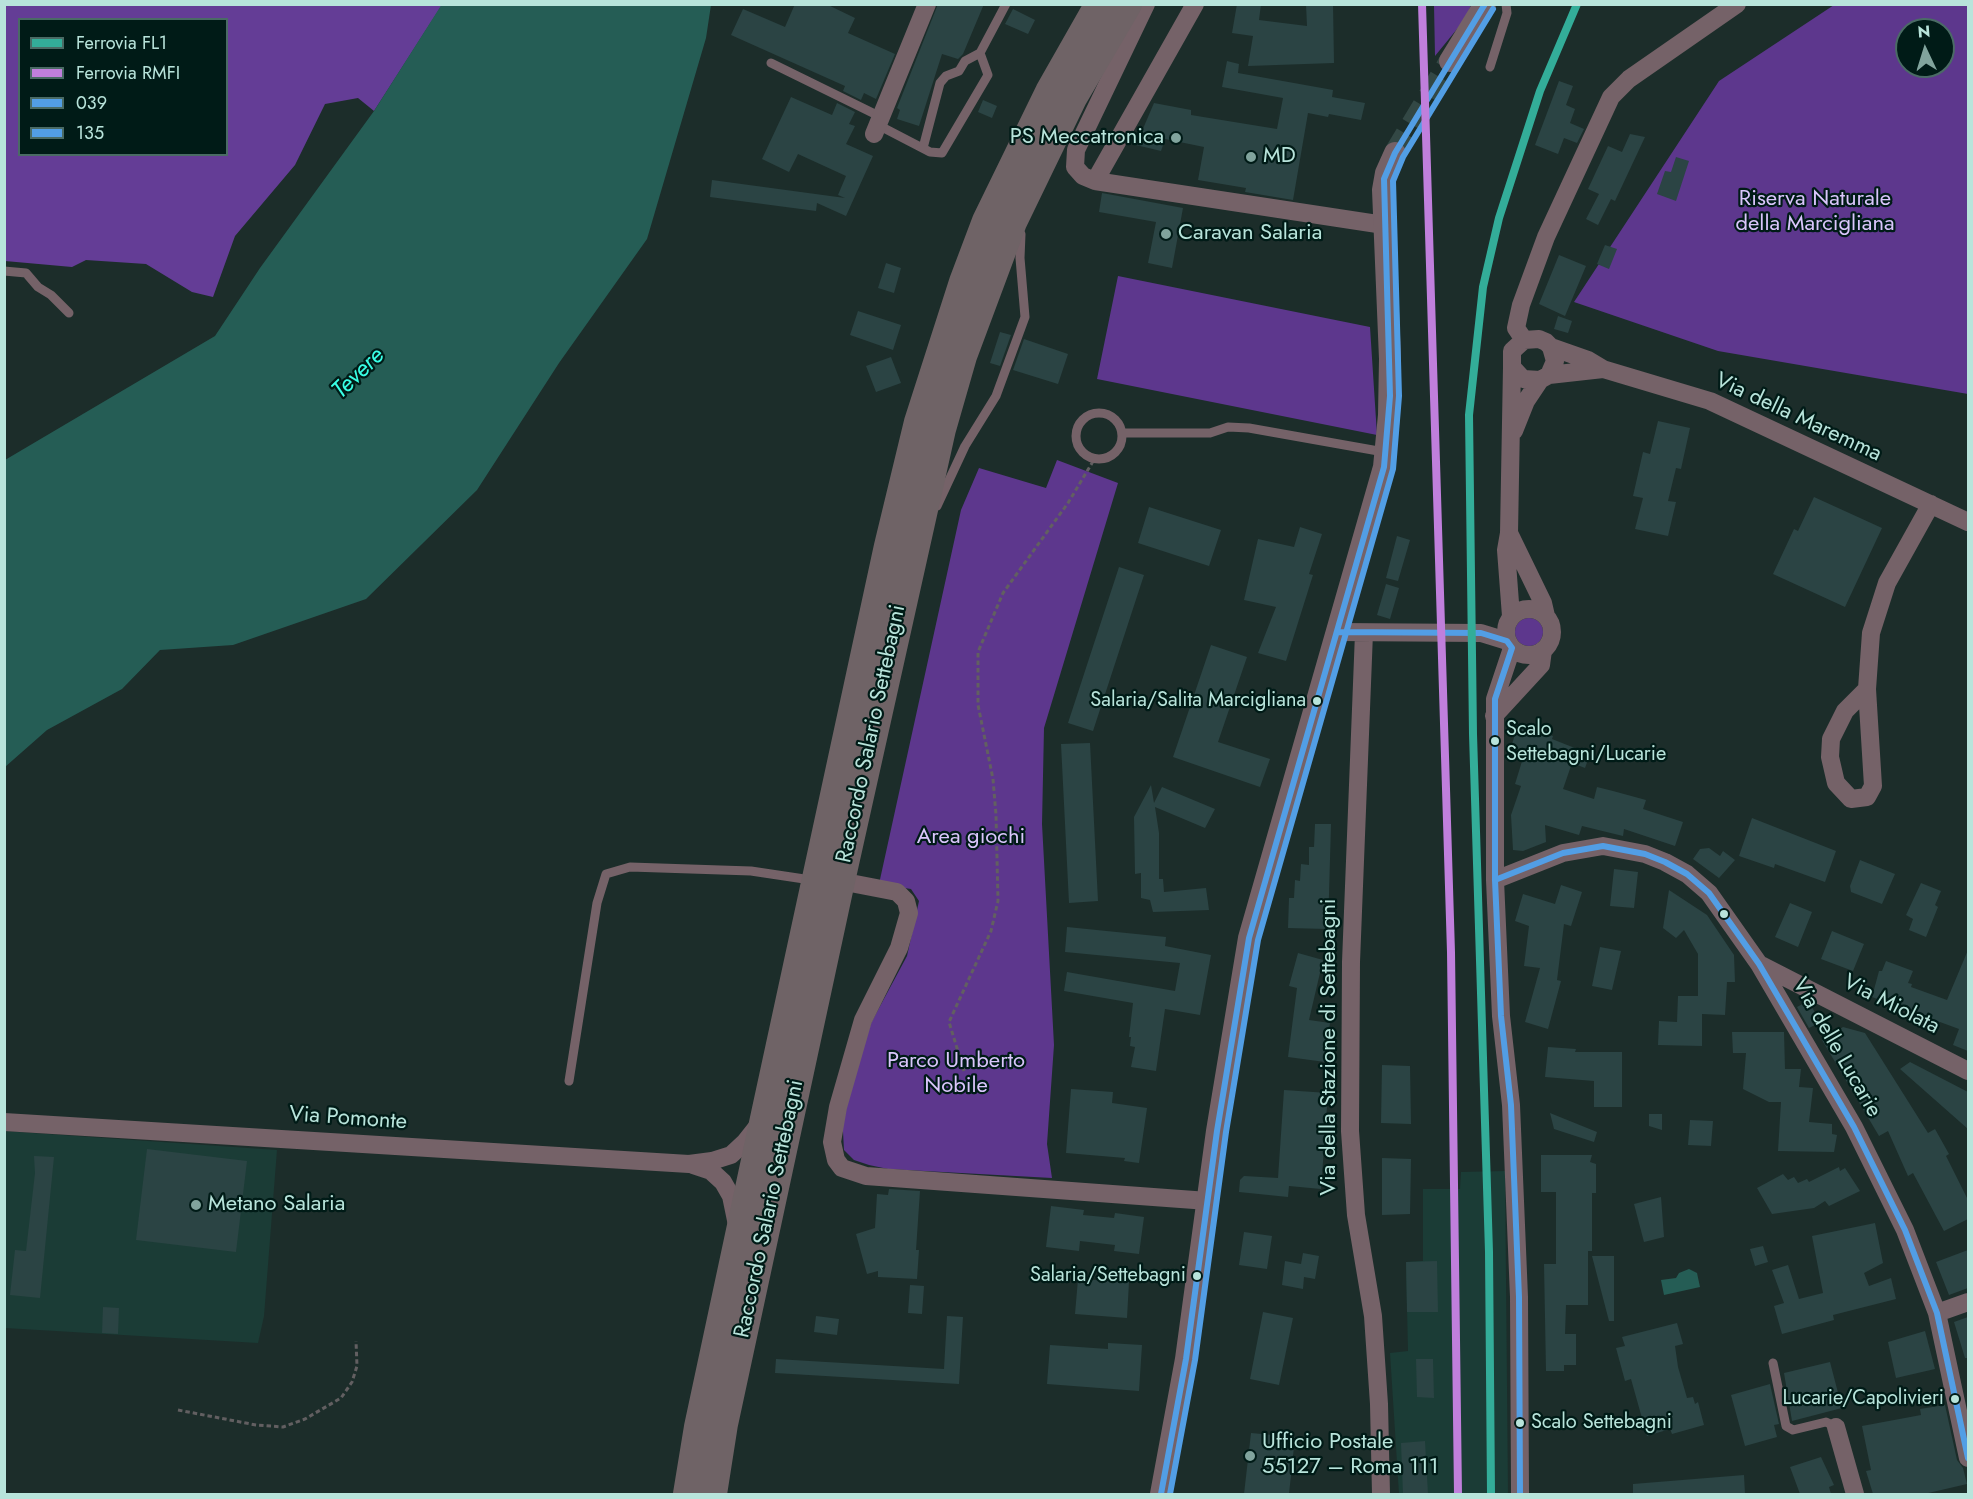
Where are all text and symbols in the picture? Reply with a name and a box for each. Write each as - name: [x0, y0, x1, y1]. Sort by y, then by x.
- legend: [18, 18, 228, 156]
- north arrow: [1895, 18, 1955, 78]
- text: N: [1917, 20, 1931, 43]
- text: Ferrovia FL1: [76, 30, 167, 56]
- text: Ferrovia RMFI: [76, 60, 180, 86]
- text: 039: [76, 90, 107, 116]
- text: 135: [76, 120, 104, 146]
- place label: PS Meccatronica: [1010, 125, 1164, 151]
- marker: PS Meccatronica: [1169, 131, 1183, 145]
- place label: MD: [1263, 144, 1296, 170]
- marker: MD: [1244, 150, 1258, 164]
- park label: Riserva Naturale della Marcigliana: [1735, 187, 1895, 238]
- place label: Caravan Salaria: [1178, 221, 1322, 247]
- marker: Caravan Salaria: [1159, 227, 1173, 241]
- water label: Tevere: [327, 342, 391, 406]
- street label: Via della Maremma: [1711, 368, 1885, 468]
- street label: Raccordo Salario Settebagni: [832, 603, 912, 865]
- place label: Salaria/Salita Marcigliana: [1090, 689, 1306, 713]
- marker: Salaria/Salita Marcigliana: [1311, 695, 1323, 707]
- place label: Scalo Settebagni/Lucarie: [1506, 718, 1666, 765]
- marker: Scalo Settebagni/Lucarie: [1489, 735, 1501, 747]
- park label: Area giochi: [917, 825, 1025, 851]
- street label: Via della Stazione di Settebagni: [1317, 899, 1343, 1195]
- unlabelled marker: [1718, 908, 1730, 920]
- street label: Via Miolata: [1838, 970, 1944, 1040]
- street label: Via delle Lucarie: [1786, 974, 1886, 1122]
- park label: Parco Umberto Nobile: [887, 1049, 1025, 1100]
- street label: Raccordo Salario Settebagni: [730, 1078, 810, 1340]
- street label: Via Pomonte: [288, 1102, 408, 1136]
- place label: Metano Salaria: [208, 1192, 345, 1218]
- marker: Metano Salaria: [189, 1198, 203, 1212]
- place label: Salaria/Settebagni: [1030, 1264, 1186, 1288]
- marker: Salaria/Settebagni: [1191, 1270, 1203, 1282]
- place label: Lucarie/Capolivieri: [1783, 1387, 1944, 1411]
- marker: Lucarie/Capolivieri: [1949, 1393, 1961, 1405]
- place label: Scalo Settebagni: [1531, 1411, 1672, 1435]
- marker: Scalo Settebagni: [1514, 1417, 1526, 1429]
- place label: Ufficio Postale 55127 – Roma 111: [1262, 1430, 1439, 1482]
- marker: Ufficio Postale 55127 – Roma 111: [1243, 1449, 1257, 1463]

